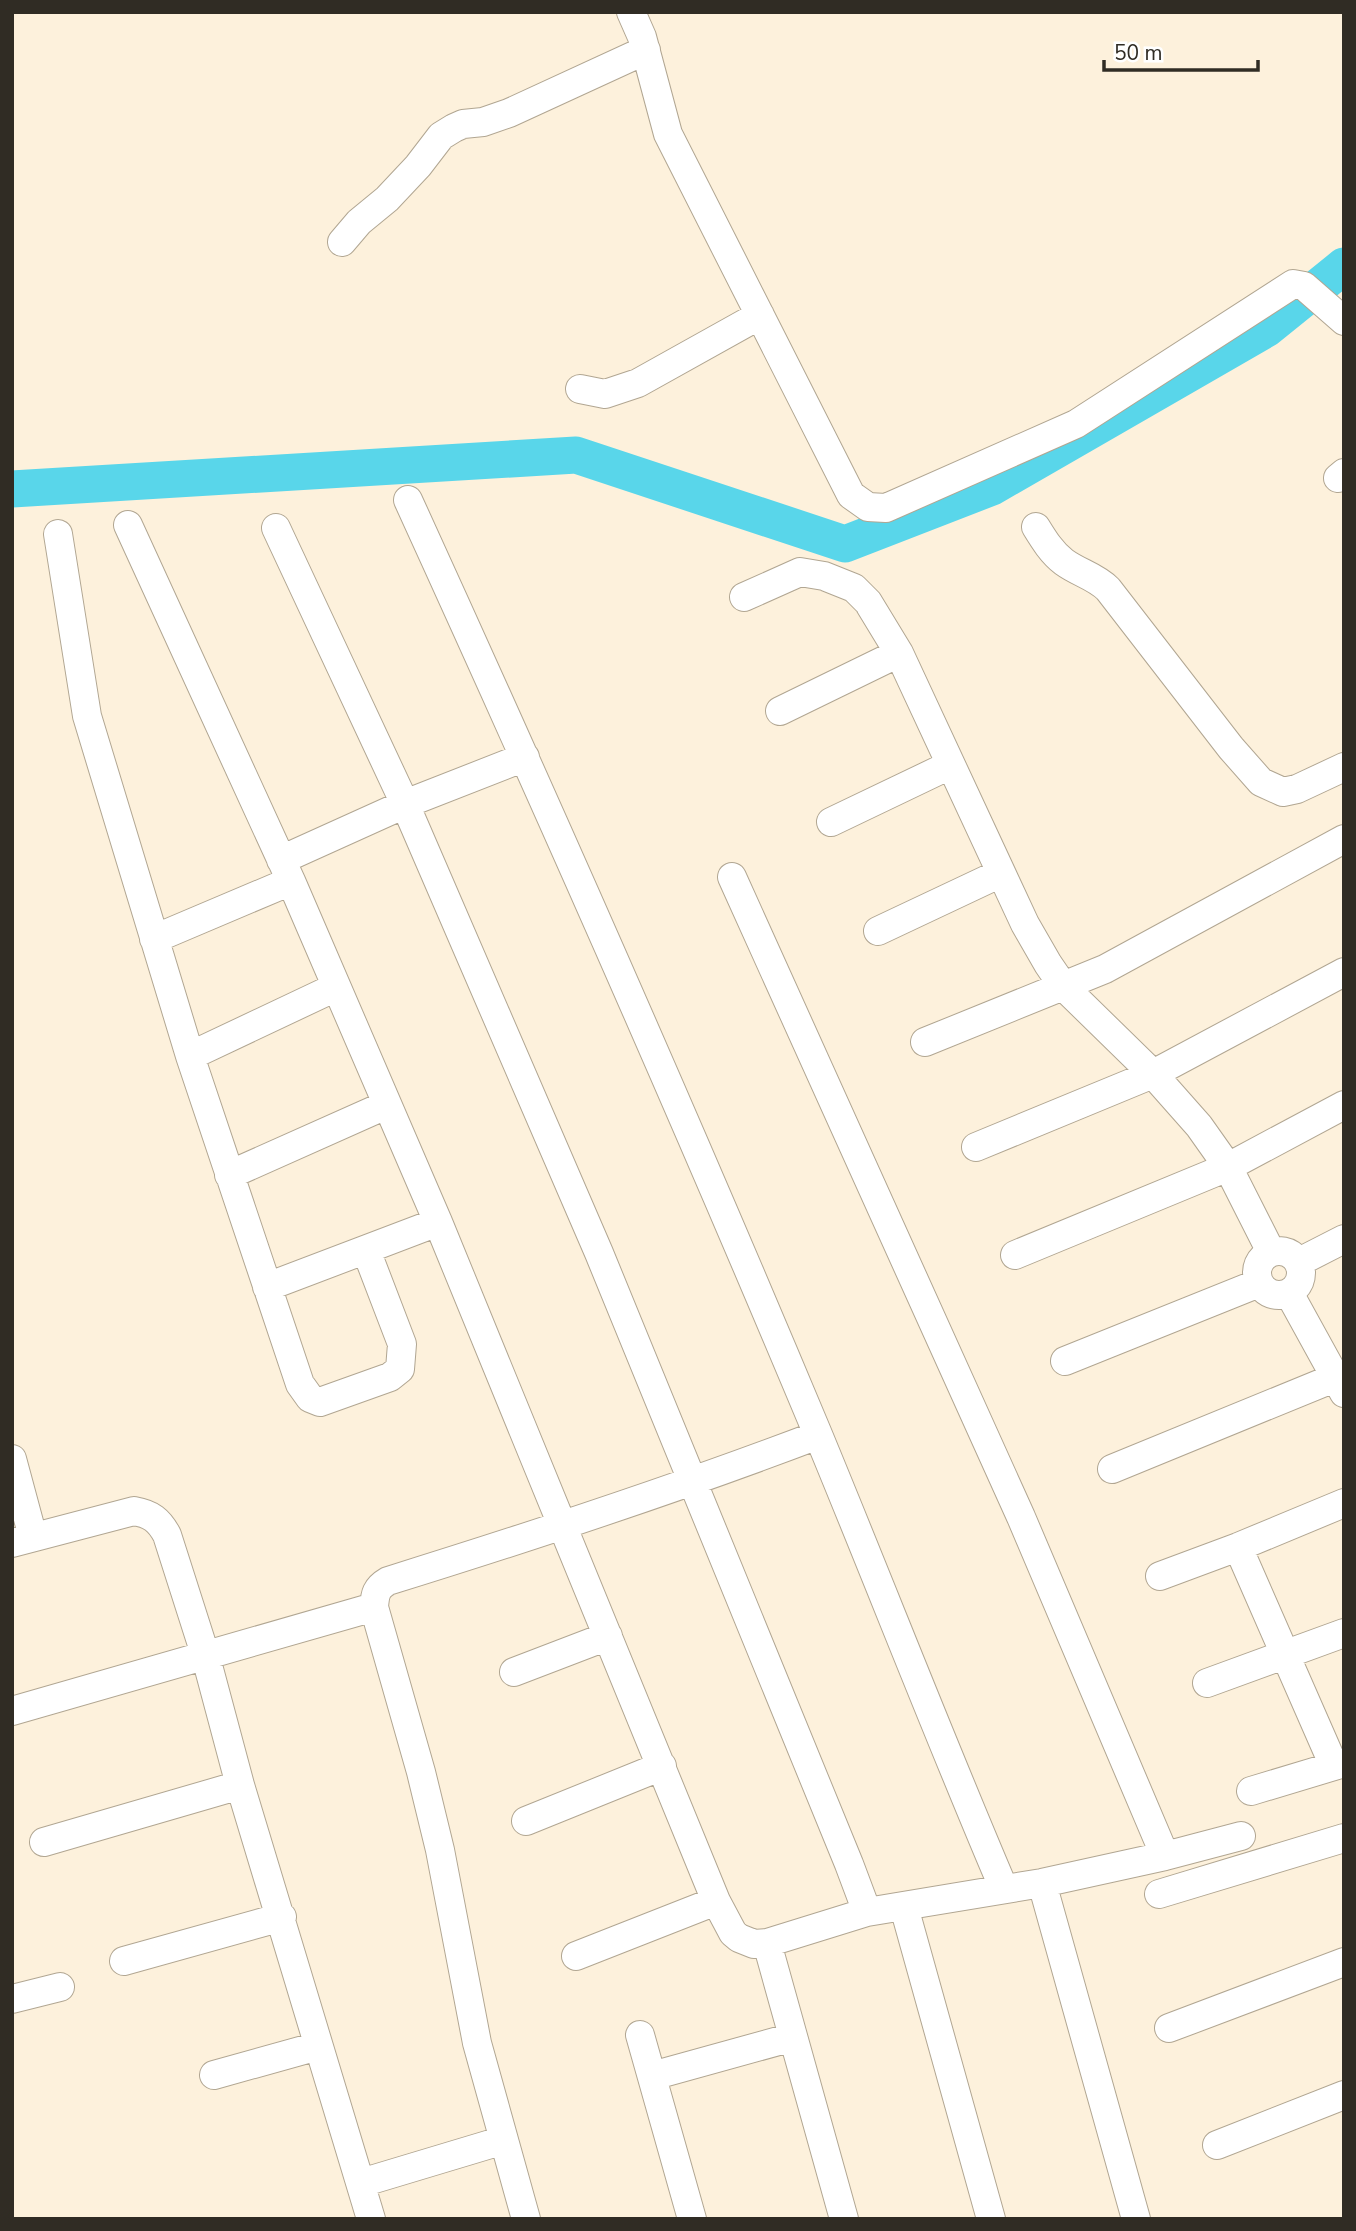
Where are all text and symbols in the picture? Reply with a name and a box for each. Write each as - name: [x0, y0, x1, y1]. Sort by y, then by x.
- scale bar: [1104, 28, 1258, 72]
- text: 50 m: [1114, 39, 1163, 67]

